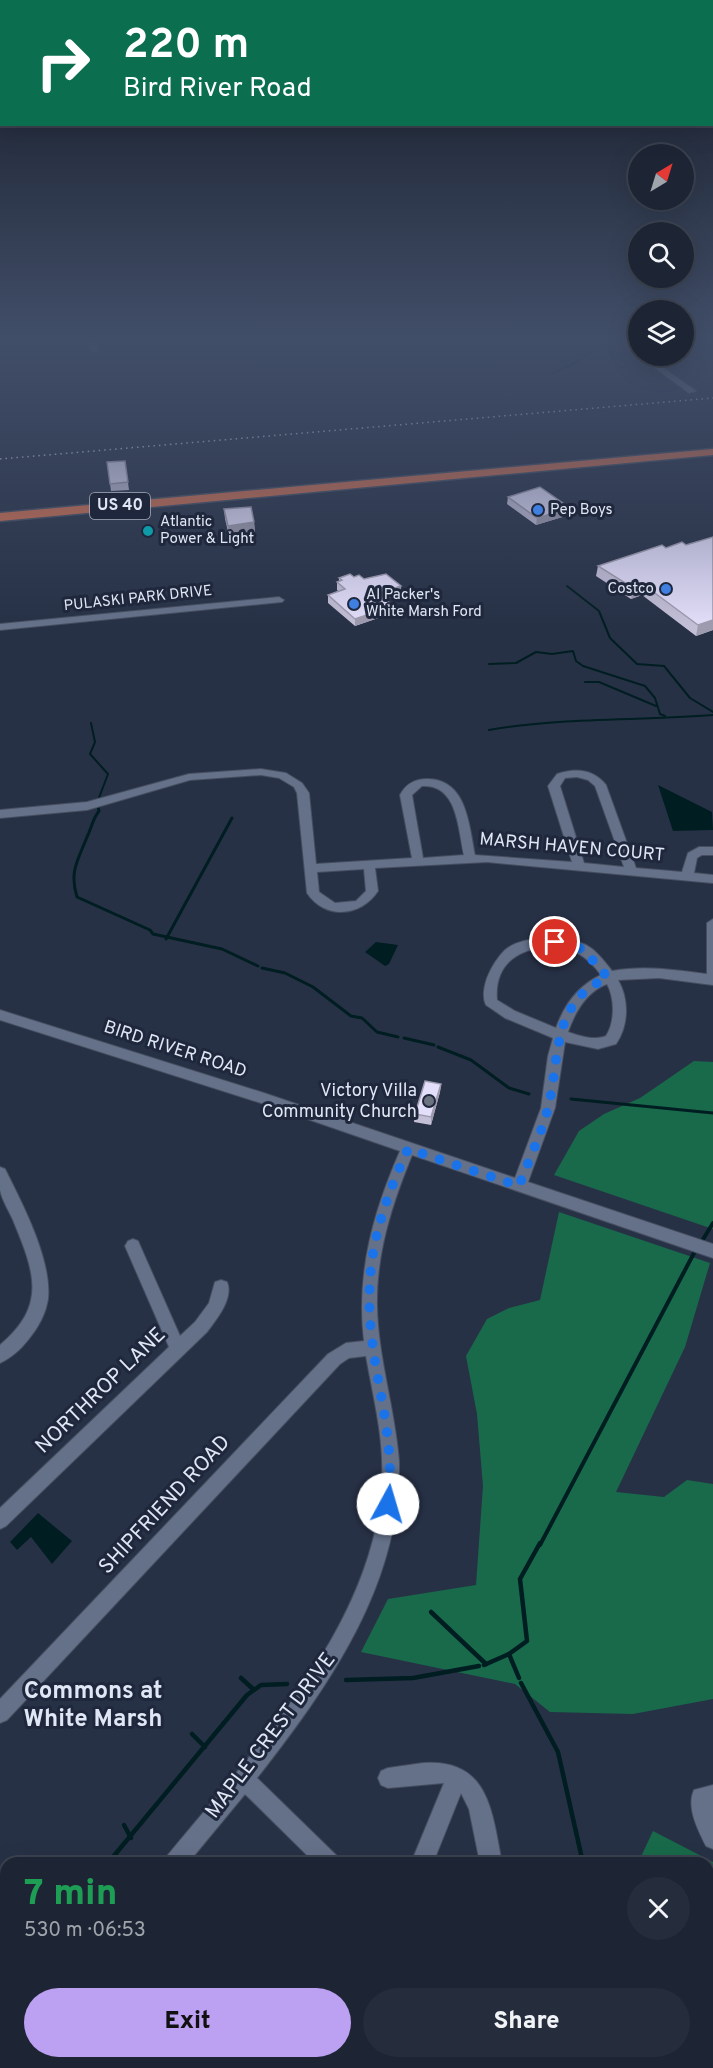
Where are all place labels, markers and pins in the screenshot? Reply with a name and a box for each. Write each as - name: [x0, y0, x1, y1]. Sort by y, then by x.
- place label: Pep Boys: [550, 501, 613, 520]
- marker: Pep Boys: [531, 503, 545, 517]
- place label: Atlantic Power & Light: [160, 513, 254, 549]
- marker: Atlantic Power & Light: [141, 524, 155, 538]
- place label: Costco: [608, 580, 654, 599]
- marker: Costco: [659, 582, 673, 596]
- place label: Al Packer's White Marsh Ford: [366, 586, 482, 622]
- marker: Al Packer's White Marsh Ford: [347, 597, 361, 611]
- pin: [529, 916, 580, 967]
- place label: Victory Villa Community Church: [262, 1080, 417, 1124]
- marker: Victory Villa Community Church: [422, 1094, 436, 1108]

